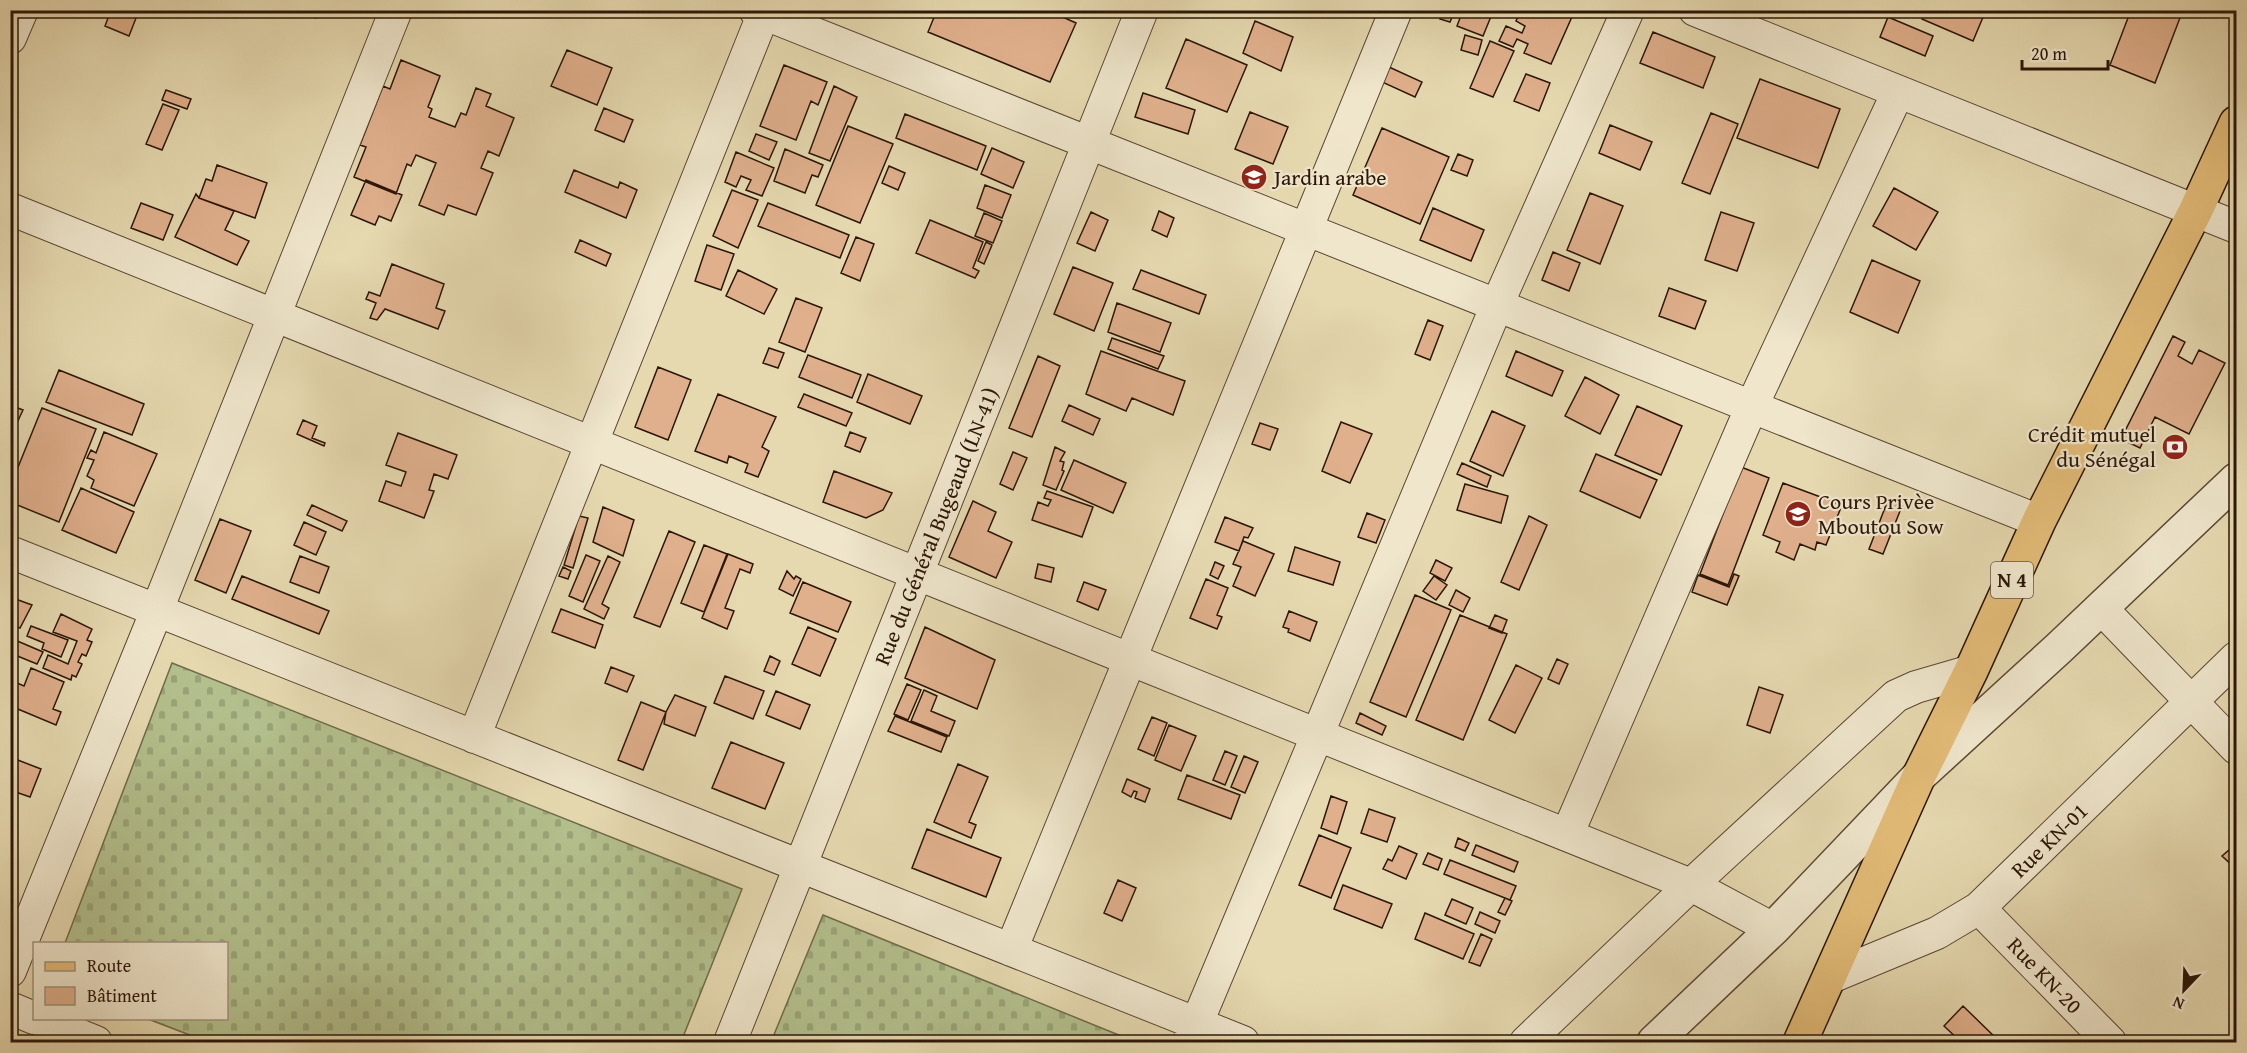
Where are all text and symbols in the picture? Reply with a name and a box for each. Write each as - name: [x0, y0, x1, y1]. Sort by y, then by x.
- scale bar: [2022, 33, 2108, 71]
- text: 20 m: [2031, 40, 2067, 67]
- place label: Jardin arabe: [1271, 161, 1387, 193]
- school or university icon: Jardin arabe: [1239, 162, 1269, 192]
- street label: Rue du Général Bugeaud (LN-41): [866, 382, 1006, 670]
- place label: Crédit mutuel du Sénégal: [2028, 418, 2156, 475]
- bank icon: Crédit mutuel du Sénégal: [2160, 432, 2190, 462]
- place label: Cours Privèe Mboutou Sow: [1818, 485, 1944, 542]
- school or university icon: Cours Privèe Mboutou Sow: [1783, 499, 1813, 529]
- road number: N 4: [1991, 562, 2033, 598]
- street label: Rue KN-01: [2003, 795, 2095, 885]
- street label: Rue KN-20: [2000, 929, 2090, 1021]
- legend: [33, 942, 228, 1020]
- text: Route: [87, 952, 131, 979]
- north arrow: [2154, 960, 2214, 1020]
- text: Bâtiment: [87, 982, 157, 1009]
- text: N: [2168, 991, 2188, 1017]

